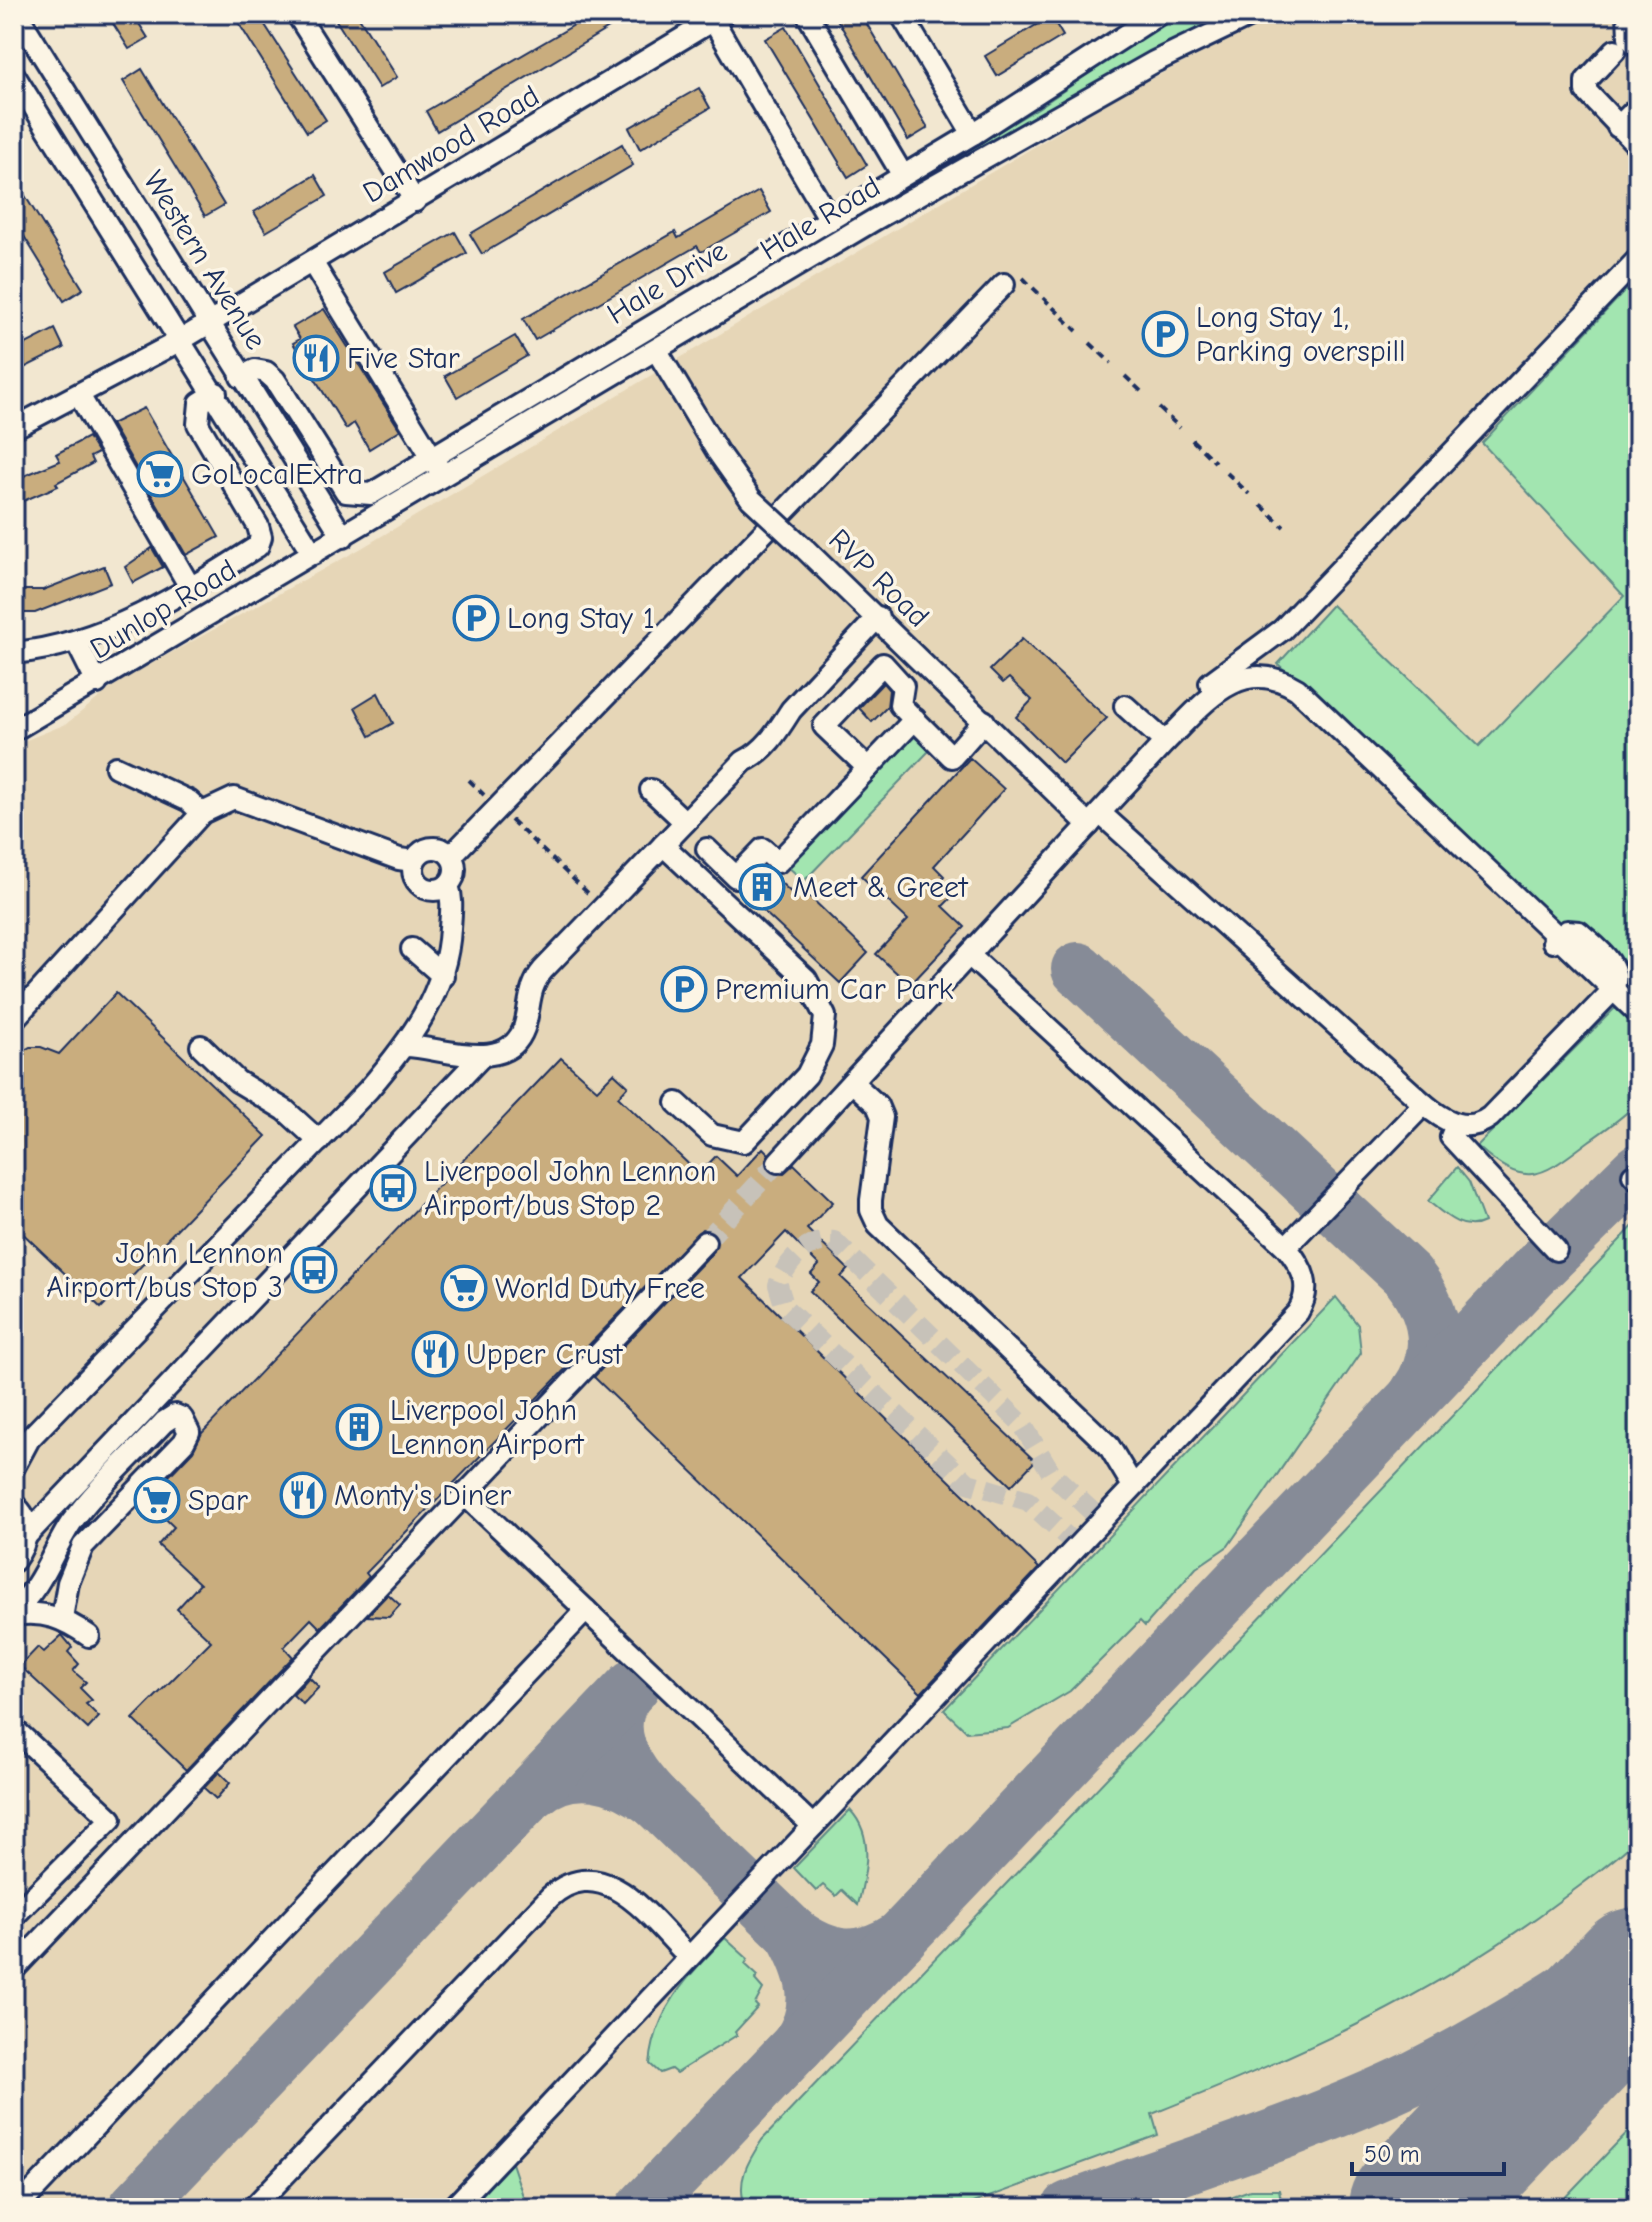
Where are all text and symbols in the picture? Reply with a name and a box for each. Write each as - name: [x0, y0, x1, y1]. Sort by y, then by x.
- street label: Damwood Road: [357, 78, 546, 211]
- street label: Western Avenue: [136, 164, 273, 356]
- street label: Hale Road: [754, 169, 887, 268]
- street label: Hale Drive: [601, 233, 733, 332]
- place label: Long Stay 1, Parking overspill: [1196, 300, 1406, 369]
- parking icon: Long Stay 1, Parking overspill: [1141, 310, 1189, 358]
- restaurant icon: Five Star: [292, 334, 340, 382]
- place label: Five Star: [347, 341, 460, 376]
- supermarket icon: GoLocalExtra: [136, 450, 184, 498]
- place label: GoLocalExtra: [191, 457, 363, 492]
- street label: RVP Road: [821, 522, 936, 635]
- street label: Dunlop Road: [84, 552, 243, 667]
- parking icon: Long Stay 1: [452, 594, 500, 642]
- place label: Long Stay 1: [507, 601, 655, 636]
- building icon: Meet & Greet: [738, 863, 786, 911]
- place label: Meet & Greet: [793, 870, 969, 905]
- parking icon: Premium Car Park: [660, 965, 708, 1013]
- place label: Premium Car Park: [715, 972, 954, 1007]
- place label: Liverpool John Lennon Airport/bus Stop 2: [424, 1154, 716, 1223]
- bus stop icon: Liverpool John Lennon Airport/bus Stop 2: [369, 1164, 417, 1212]
- place label: John Lennon Airport/bus Stop 3: [46, 1236, 283, 1305]
- bus stop icon: John Lennon Airport/bus Stop 3: [290, 1246, 338, 1294]
- supermarket icon: World Duty Free: [440, 1264, 488, 1312]
- place label: World Duty Free: [495, 1271, 705, 1306]
- restaurant icon: Upper Crust: [411, 1330, 459, 1378]
- place label: Upper Crust: [466, 1337, 624, 1372]
- place label: Liverpool John Lennon Airport: [390, 1393, 585, 1462]
- building icon: Liverpool John Lennon Airport: [335, 1403, 383, 1451]
- restaurant icon: Monty's Diner: [279, 1471, 327, 1519]
- supermarket icon: Spar: [133, 1476, 181, 1524]
- place label: Monty's Diner: [334, 1478, 511, 1513]
- place label: Spar: [188, 1483, 248, 1518]
- scale bar: [1352, 2126, 1504, 2176]
- text: 50 m: [1364, 2140, 1420, 2168]

